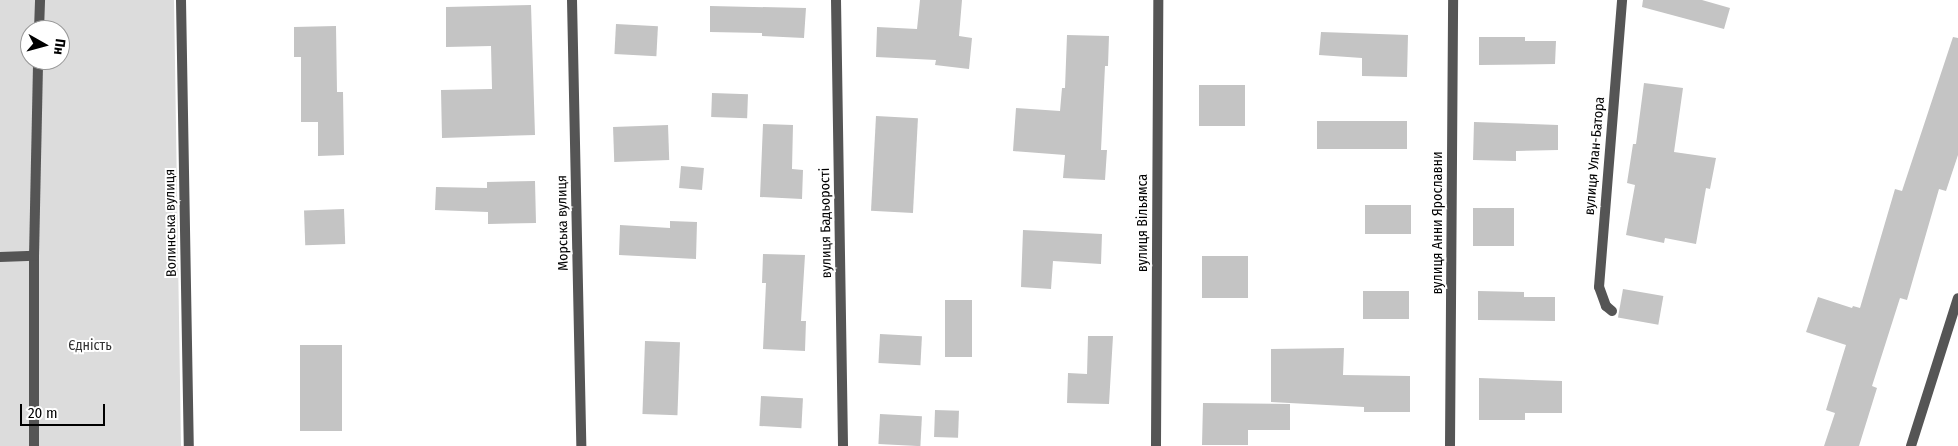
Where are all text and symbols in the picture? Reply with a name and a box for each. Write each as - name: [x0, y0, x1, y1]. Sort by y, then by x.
- north arrow: [20, 20, 70, 70]
- text: Пн: [50, 38, 69, 56]
- street label: вулиця Улан-Батора: [1581, 96, 1609, 216]
- street label: вулиця Анни Ярославни: [1430, 152, 1446, 294]
- street label: вулиця Бадьорості: [817, 168, 835, 278]
- street label: Волинська вулиця: [162, 169, 180, 277]
- street label: вулиця Вільямса: [1135, 174, 1151, 272]
- street label: Морська вулиця: [554, 175, 572, 271]
- park label: Єдність: [68, 338, 112, 354]
- scale bar: [22, 394, 108, 426]
- text: 20 m: [28, 404, 58, 422]

